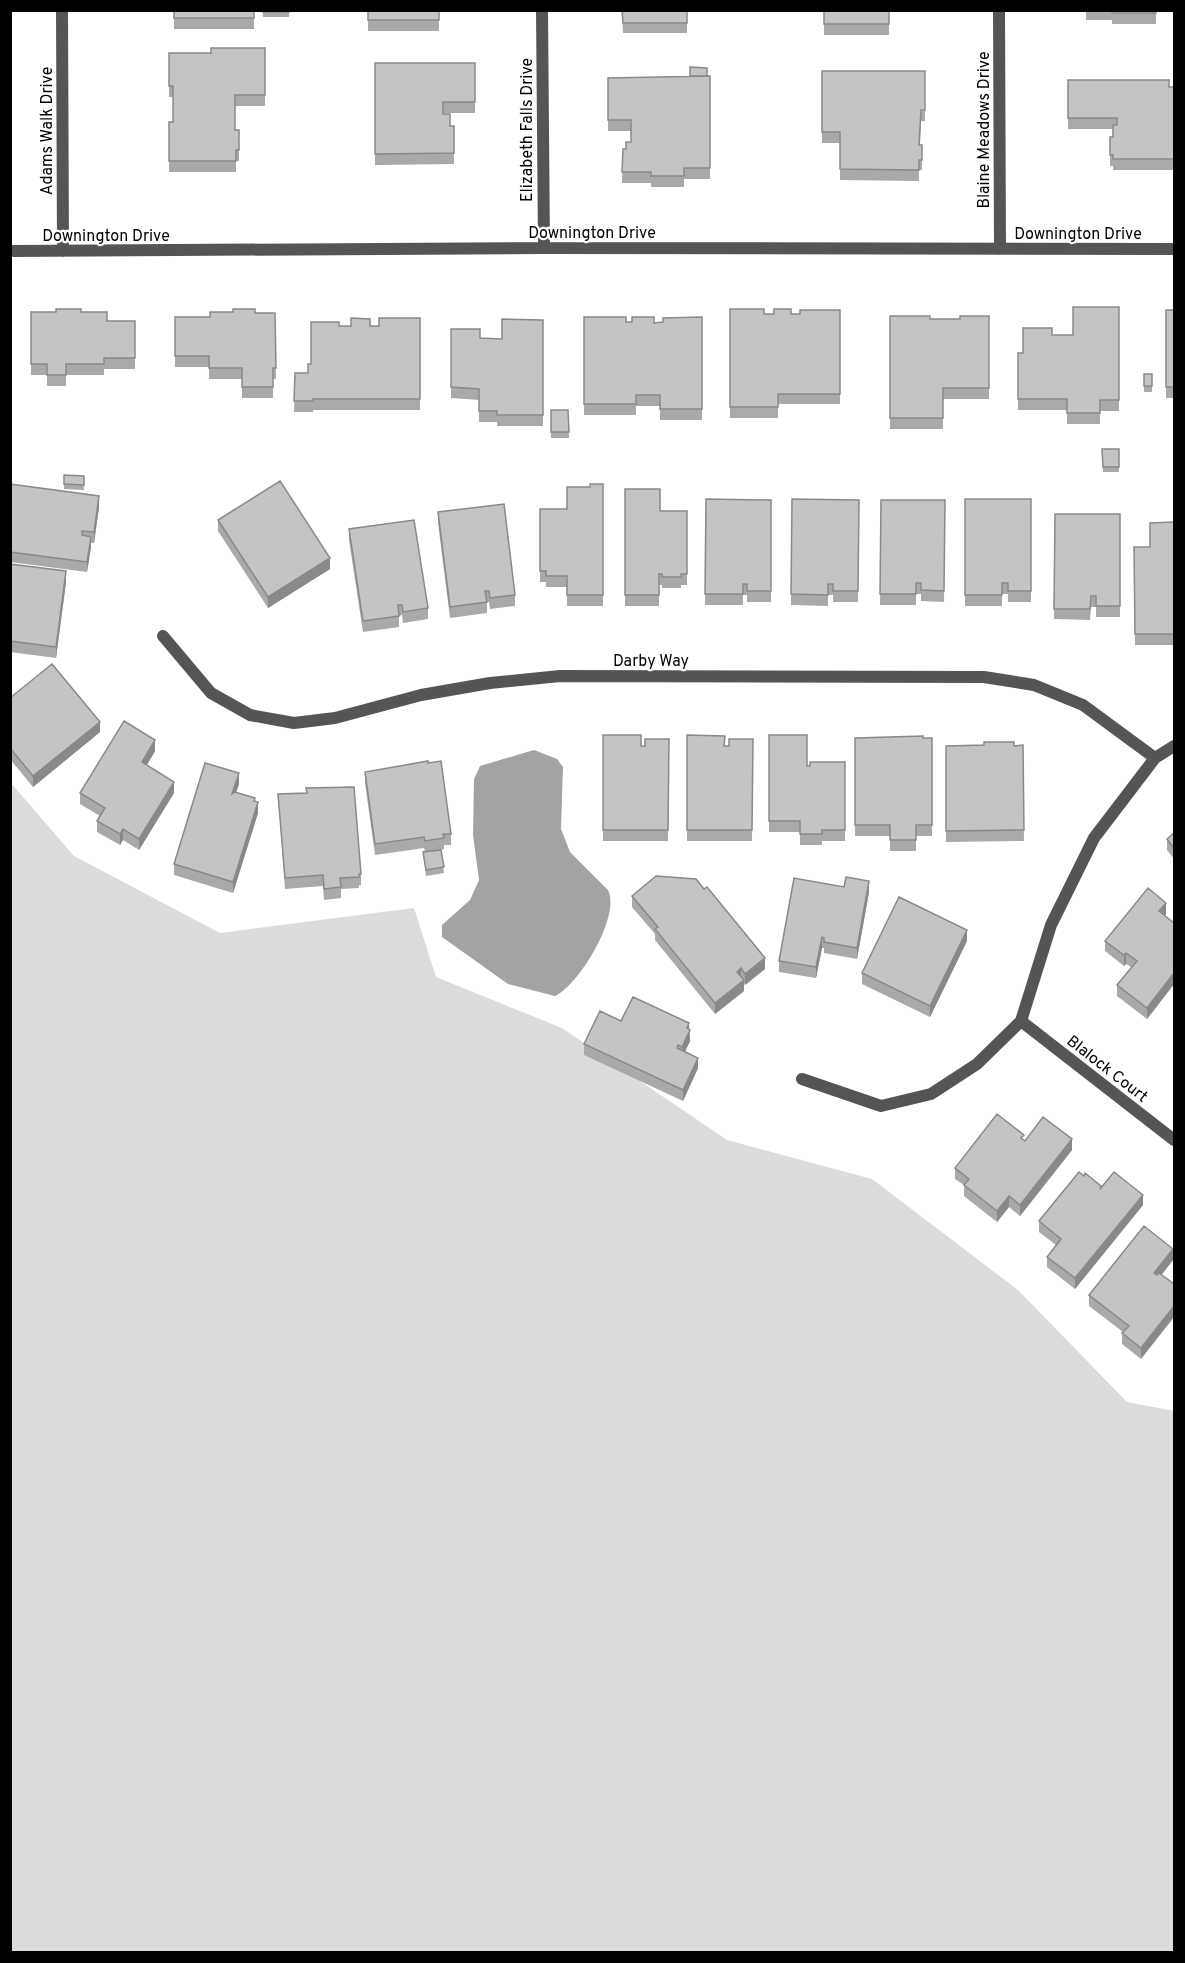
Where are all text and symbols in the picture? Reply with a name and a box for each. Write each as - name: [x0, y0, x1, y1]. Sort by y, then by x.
- street label: Blaine Meadows Drive: [975, 51, 995, 209]
- street label: Elizabeth Falls Drive: [518, 58, 538, 202]
- street label: Adams Walk Drive: [38, 67, 58, 195]
- street label: Downington Drive: [528, 224, 656, 244]
- street label: Downington Drive: [1014, 225, 1142, 245]
- street label: Downington Drive: [42, 227, 170, 247]
- street label: Darby Way: [613, 652, 689, 672]
- street label: Blalock Court: [1062, 1032, 1151, 1108]

